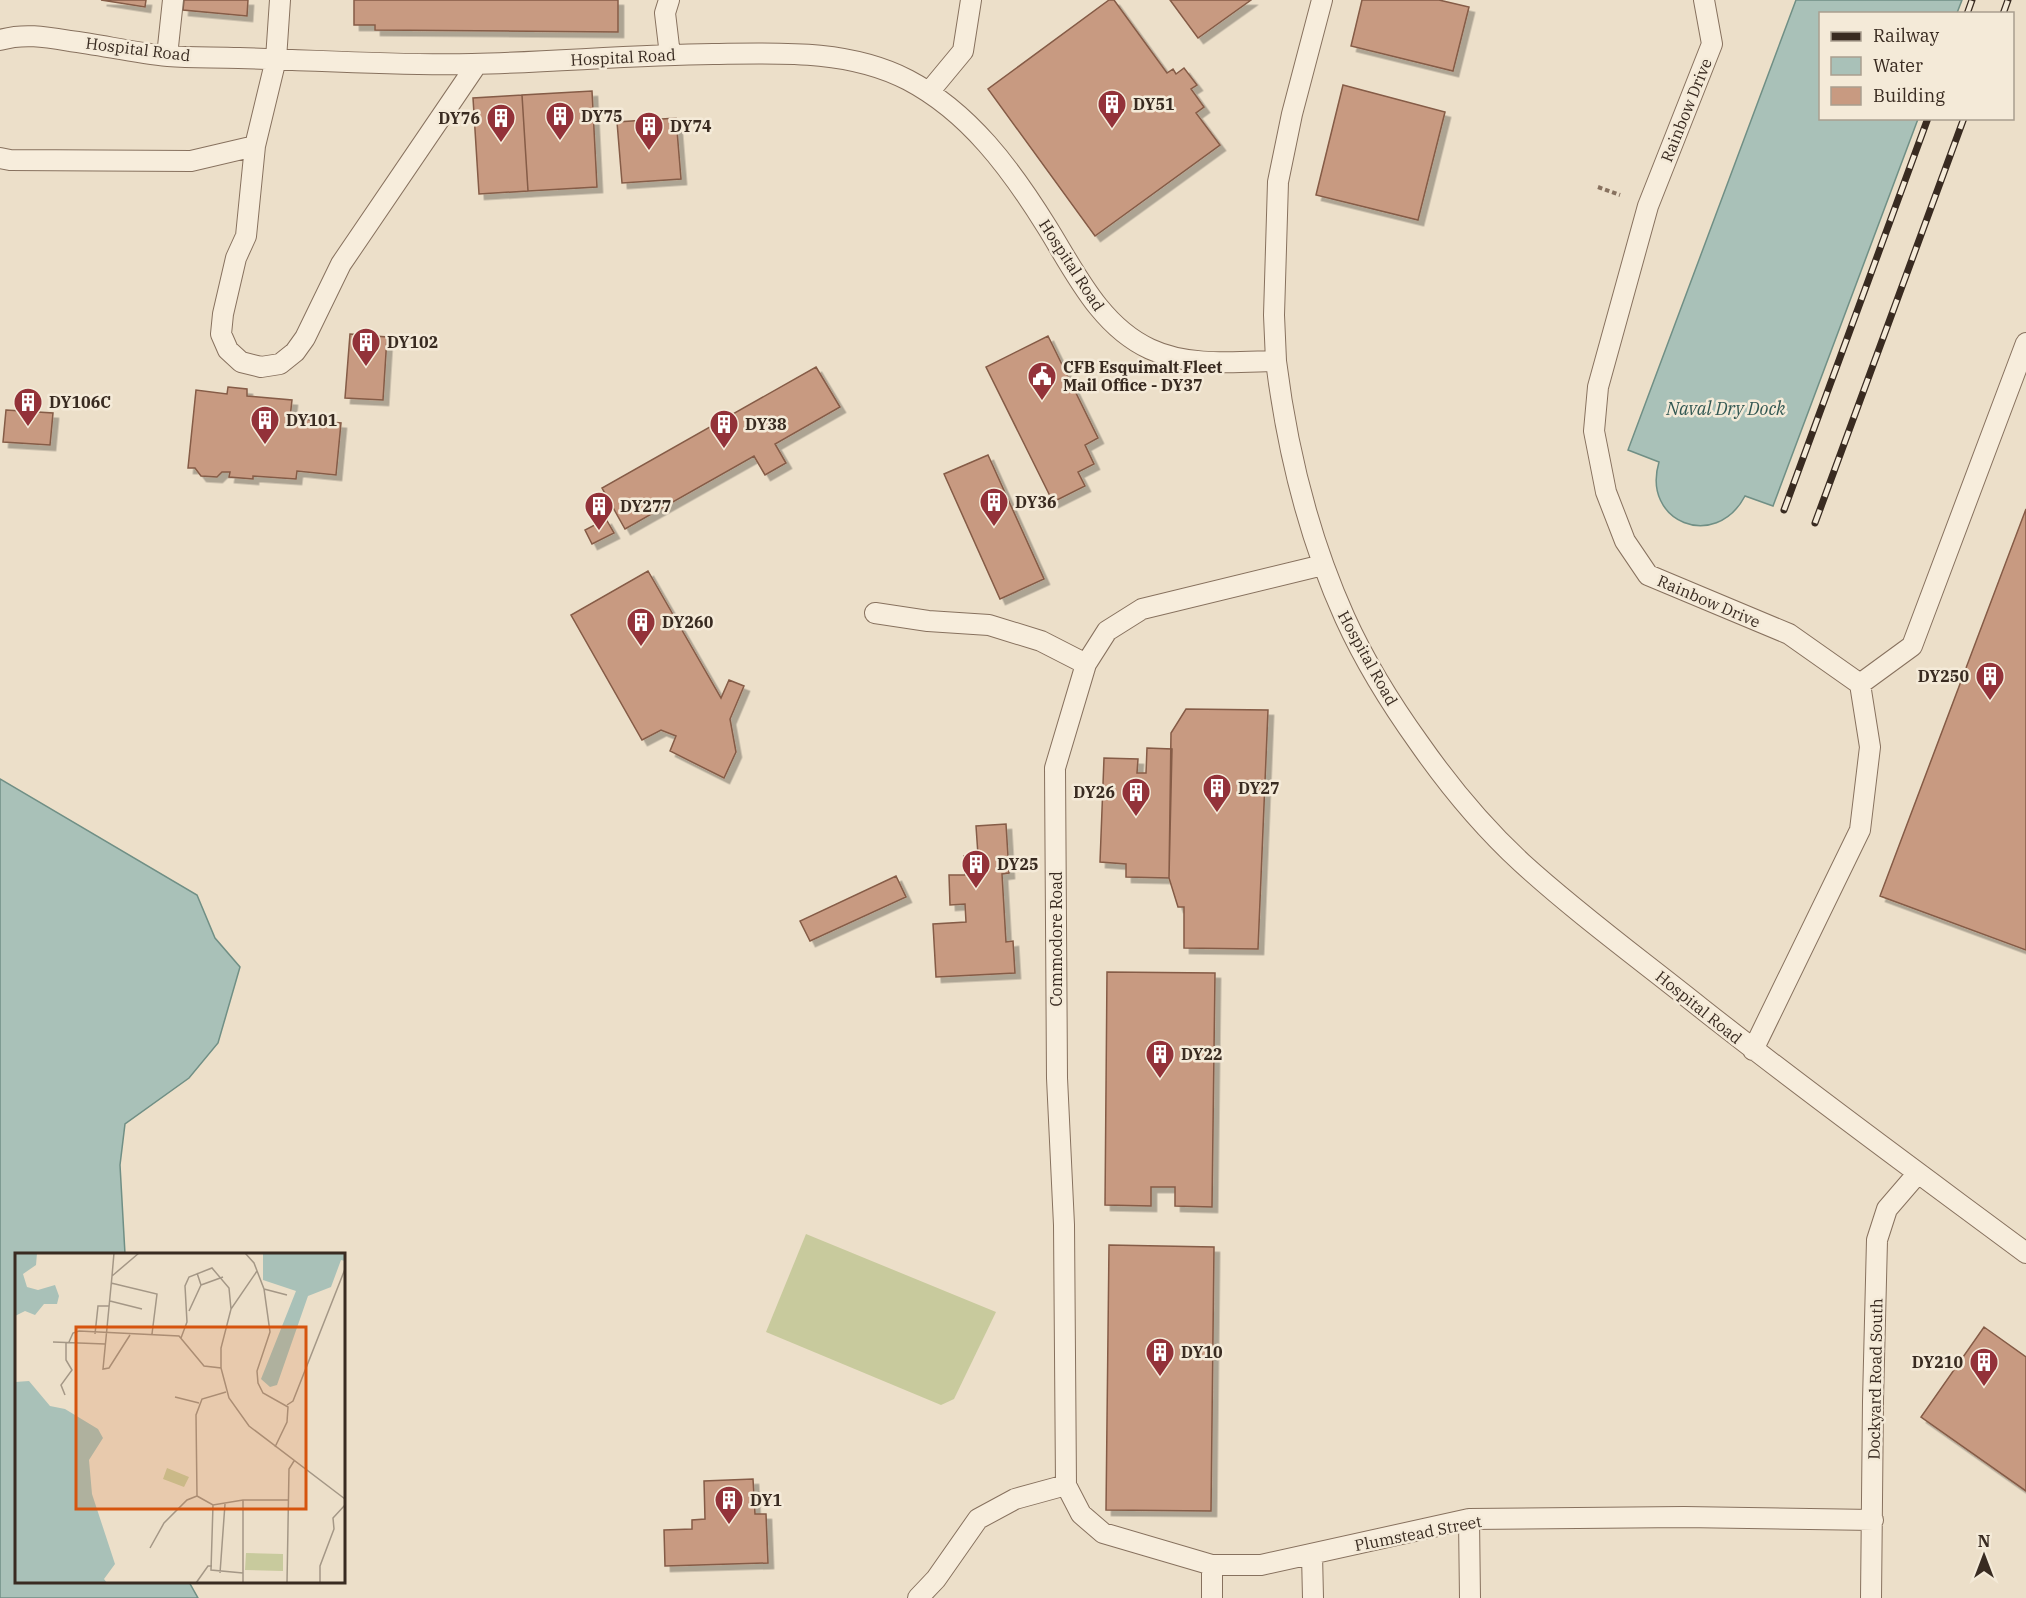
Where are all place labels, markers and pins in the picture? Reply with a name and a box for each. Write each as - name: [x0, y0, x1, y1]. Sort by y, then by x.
- building icon: DY51: [1096, 88, 1128, 130]
- place label: DY51: [1133, 94, 1175, 114]
- building icon: DY75: [544, 100, 576, 142]
- building icon: DY76: [485, 102, 517, 144]
- place label: DY75: [581, 106, 623, 126]
- place label: DY76: [438, 108, 480, 128]
- building icon: DY74: [633, 110, 665, 152]
- place label: DY74: [670, 116, 712, 136]
- building icon: DY102: [350, 326, 382, 368]
- place label: DY102: [387, 332, 438, 352]
- place label: CFB Esquimalt Fleet Mail Office - DY37: [1063, 357, 1222, 395]
- public building icon: CFB Esquimalt Fleet Mail Office - DY37: [1026, 360, 1058, 402]
- building icon: DY106C: [12, 386, 44, 428]
- place label: DY106C: [49, 392, 111, 412]
- building icon: DY101: [249, 404, 281, 446]
- building icon: DY38: [708, 408, 740, 450]
- place label: DY101: [286, 410, 337, 430]
- place label: DY38: [745, 414, 787, 434]
- building icon: DY36: [978, 486, 1010, 528]
- building icon: DY277: [583, 490, 615, 532]
- place label: DY36: [1015, 492, 1057, 512]
- place label: DY277: [620, 496, 671, 516]
- building icon: DY260: [625, 606, 657, 648]
- place label: DY260: [662, 612, 714, 632]
- building icon: DY250: [1974, 660, 2006, 702]
- place label: DY250: [1918, 666, 1969, 686]
- building icon: DY27: [1201, 772, 1233, 814]
- building icon: DY26: [1120, 776, 1152, 818]
- place label: DY27: [1238, 778, 1280, 798]
- place label: DY26: [1073, 782, 1115, 802]
- building icon: DY25: [960, 848, 992, 890]
- place label: DY25: [997, 854, 1039, 874]
- building icon: DY22: [1144, 1038, 1176, 1080]
- place label: DY22: [1181, 1044, 1223, 1064]
- building icon: DY10: [1144, 1336, 1176, 1378]
- place label: DY10: [1181, 1342, 1223, 1362]
- building icon: DY210: [1968, 1346, 2000, 1388]
- place label: DY210: [1912, 1352, 1963, 1372]
- building icon: DY1: [713, 1484, 745, 1526]
- place label: DY1: [750, 1490, 782, 1510]

